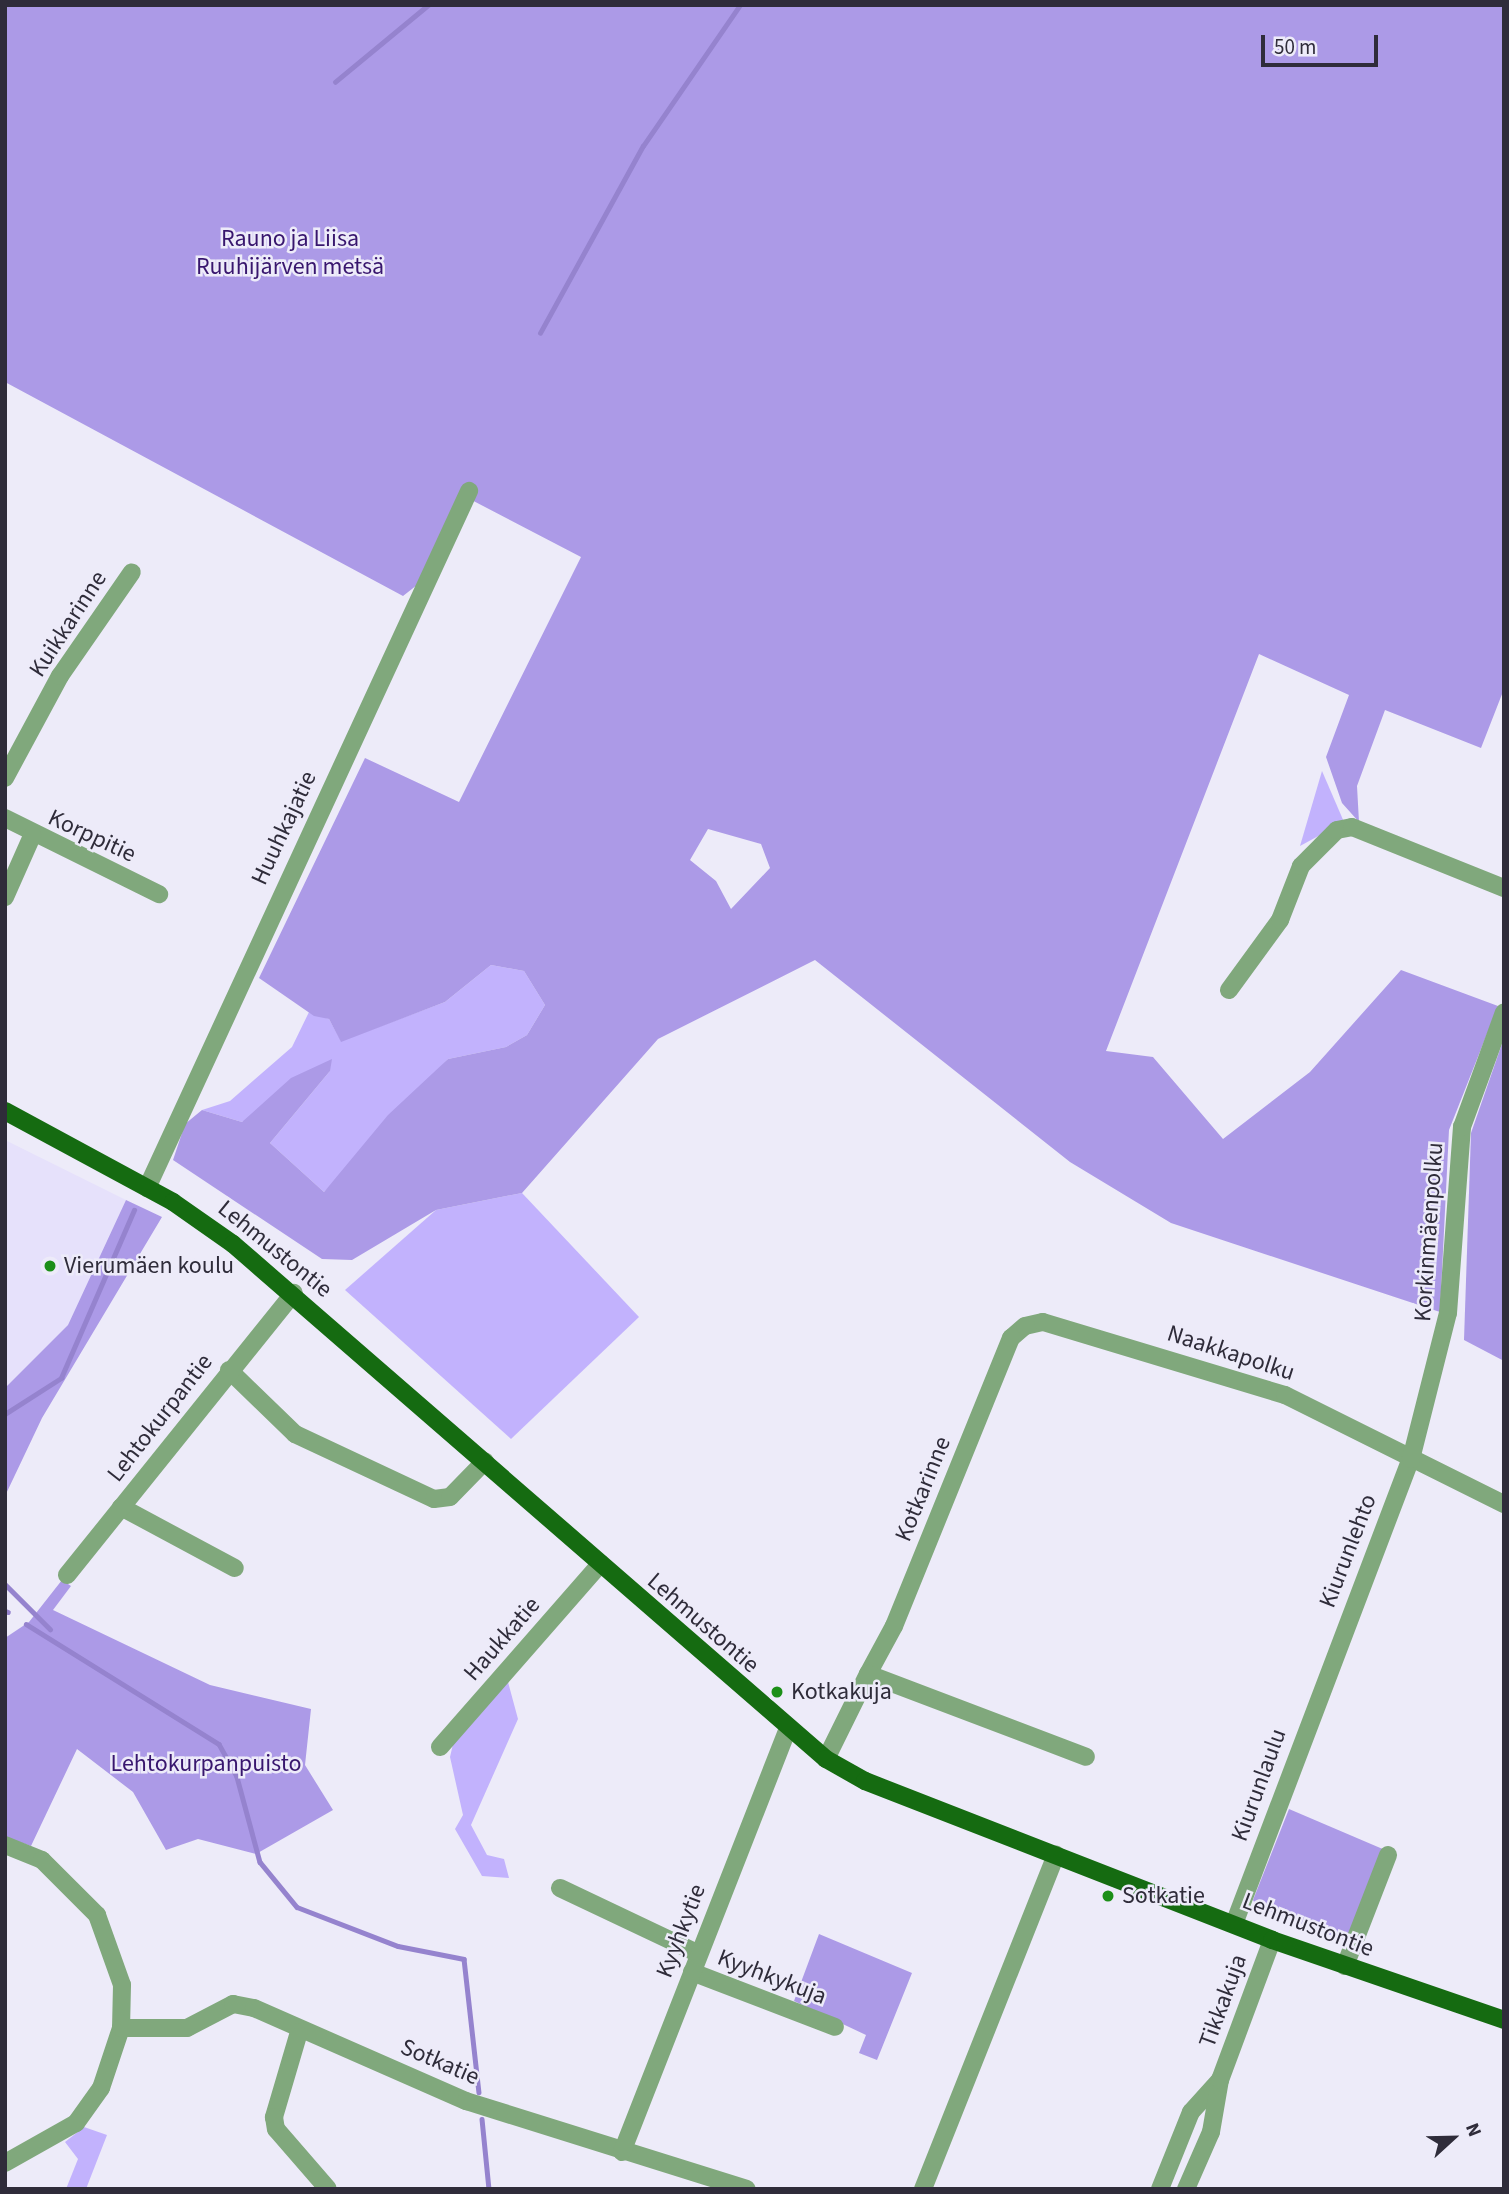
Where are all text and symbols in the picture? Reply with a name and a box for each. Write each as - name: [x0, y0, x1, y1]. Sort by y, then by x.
- scale bar: [1264, 21, 1381, 65]
- text: 50 m: [1274, 32, 1316, 62]
- park label: Rauno ja Liisa Ruuhijärven metsä: [196, 225, 384, 281]
- street label: Kuikkarinne: [23, 566, 113, 682]
- street label: Huuhkajatie: [245, 767, 323, 889]
- street label: Korppitie: [44, 803, 140, 869]
- street label: Korkinmäenpolku: [1408, 1141, 1450, 1323]
- street label: Lehmustontie: [212, 1194, 338, 1304]
- place label: Vierumäen koulu: [64, 1252, 234, 1280]
- marker: Vierumäen koulu: [42, 1258, 58, 1274]
- street label: Naakkapolku: [1164, 1319, 1298, 1387]
- street label: Lehtokurpantie: [101, 1348, 219, 1488]
- street label: Kotkarinne: [889, 1432, 957, 1546]
- street label: Kiurunlehto: [1313, 1490, 1383, 1612]
- street label: Lehmustontie: [641, 1567, 765, 1679]
- street label: Haukkatie: [458, 1591, 546, 1687]
- place label: Kotkakuja: [791, 1678, 892, 1706]
- marker: Kotkakuja: [769, 1684, 785, 1700]
- street label: Kiurunlaulu: [1225, 1725, 1293, 1845]
- park label: Lehtokurpanpuisto: [111, 1750, 301, 1778]
- street label: Kyyhkytie: [650, 1880, 712, 1982]
- place label: Sotkatie: [1122, 1882, 1205, 1910]
- street label: Lehmustontie: [1238, 1887, 1378, 1963]
- marker: Sotkatie: [1100, 1888, 1116, 1904]
- street label: Kyyhkykuja: [713, 1943, 831, 2011]
- street label: Tikkakuja: [1193, 1950, 1253, 2052]
- street label: Sotkatie: [396, 2033, 484, 2091]
- north arrow: [1418, 2103, 1488, 2173]
- text: N: [1458, 2119, 1488, 2141]

